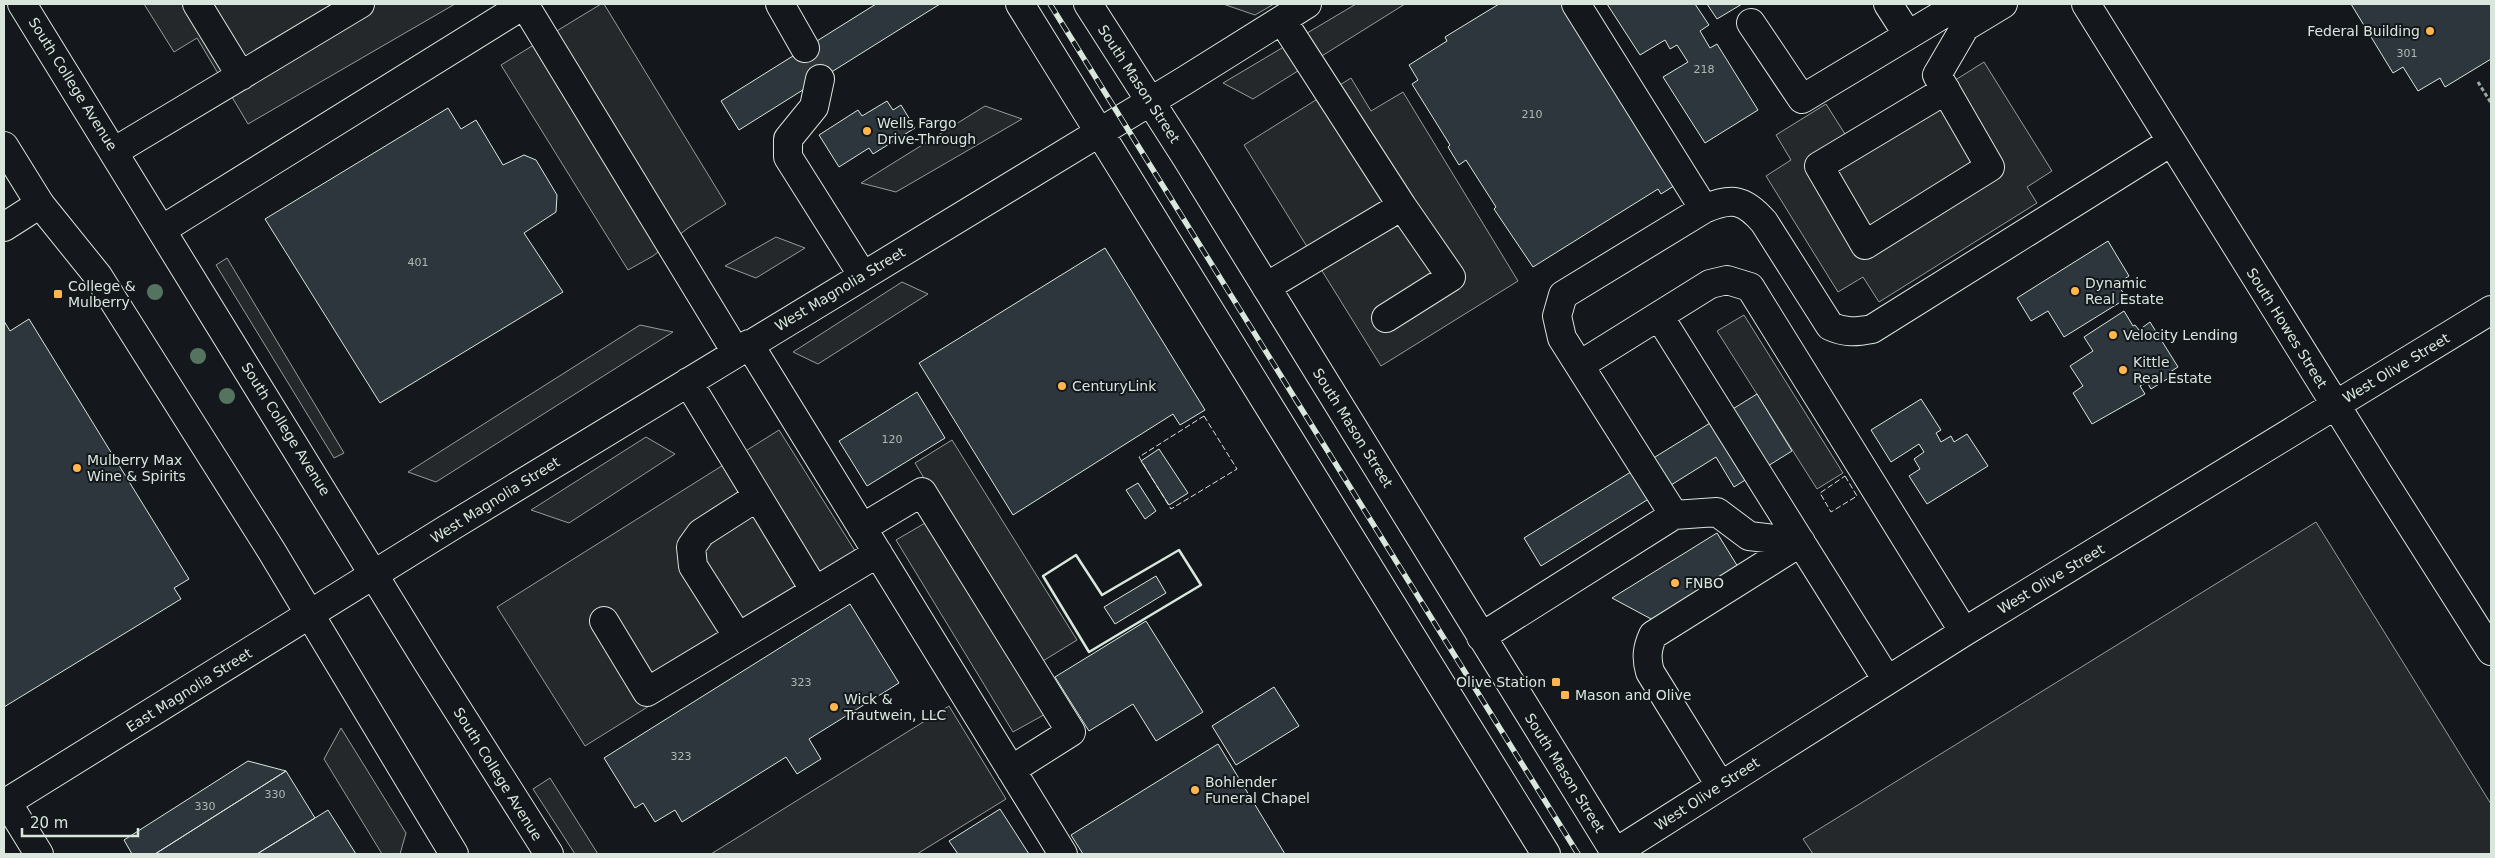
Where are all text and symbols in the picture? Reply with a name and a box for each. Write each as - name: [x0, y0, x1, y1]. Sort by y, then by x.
- street label: South College Avenue: [25, 15, 121, 153]
- street label: South Mason Street: [1095, 22, 1183, 146]
- place label: Federal Building: [2307, 23, 2420, 39]
- marker: Federal Building: [2424, 25, 2436, 37]
- house number: 301: [2397, 47, 2418, 60]
- house number: 218: [1694, 63, 1715, 76]
- house number: 210: [1522, 108, 1543, 121]
- place label: Wells Fargo Drive-Through: [877, 115, 976, 147]
- marker: Wells Fargo Drive-Through: [861, 125, 873, 137]
- street label: West Magnolia Street: [772, 243, 909, 334]
- house number: 401: [408, 256, 429, 269]
- street label: South Howes Street: [2243, 265, 2331, 391]
- place label: Dynamic Real Estate: [2085, 275, 2164, 307]
- place label: College & Mulberry: [68, 278, 136, 310]
- marker: Dynamic Real Estate: [2069, 285, 2081, 297]
- marker: College & Mulberry: [52, 288, 64, 300]
- place label: Velocity Lending: [2123, 327, 2238, 343]
- marker: Velocity Lending: [2107, 329, 2119, 341]
- street label: West Olive Street: [2340, 330, 2453, 406]
- place label: Kittle Real Estate: [2133, 354, 2212, 386]
- street label: South College Avenue: [238, 360, 334, 498]
- marker: Kittle Real Estate: [2117, 364, 2129, 376]
- street label: South Mason Street: [1310, 365, 1396, 491]
- place label: CenturyLink: [1072, 378, 1157, 394]
- marker: CenturyLink: [1056, 380, 1068, 392]
- house number: 120: [882, 433, 903, 446]
- place label: Mulberry Max Wine & Spirits: [87, 452, 186, 484]
- street label: West Magnolia Street: [427, 453, 563, 546]
- marker: Mulberry Max Wine & Spirits: [71, 462, 83, 474]
- street label: West Olive Street: [1995, 541, 2108, 617]
- place label: FNBO: [1685, 575, 1724, 591]
- marker: FNBO: [1669, 577, 1681, 589]
- street label: East Magnolia Street: [123, 645, 255, 735]
- place label: Olive Station: [1456, 674, 1546, 690]
- house number: 323: [791, 676, 812, 689]
- marker: Olive Station: [1550, 676, 1562, 688]
- place label: Mason and Olive: [1575, 687, 1691, 703]
- marker: Mason and Olive: [1559, 689, 1571, 701]
- place label: Wick & Trautwein, LLC: [843, 691, 947, 723]
- marker: Wick & Trautwein, LLC: [828, 701, 840, 713]
- street label: South College Avenue: [450, 705, 546, 843]
- street label: South Mason Street: [1522, 710, 1608, 836]
- house number: 323: [671, 750, 692, 763]
- street label: West Olive Street: [1652, 754, 1763, 834]
- place label: Bohlender Funeral Chapel: [1205, 774, 1310, 806]
- marker: Bohlender Funeral Chapel: [1189, 784, 1201, 796]
- house number: 330: [265, 788, 286, 801]
- house number: 330: [195, 800, 216, 813]
- scale bar: [22, 806, 139, 838]
- text: 20 m: [30, 814, 68, 832]

